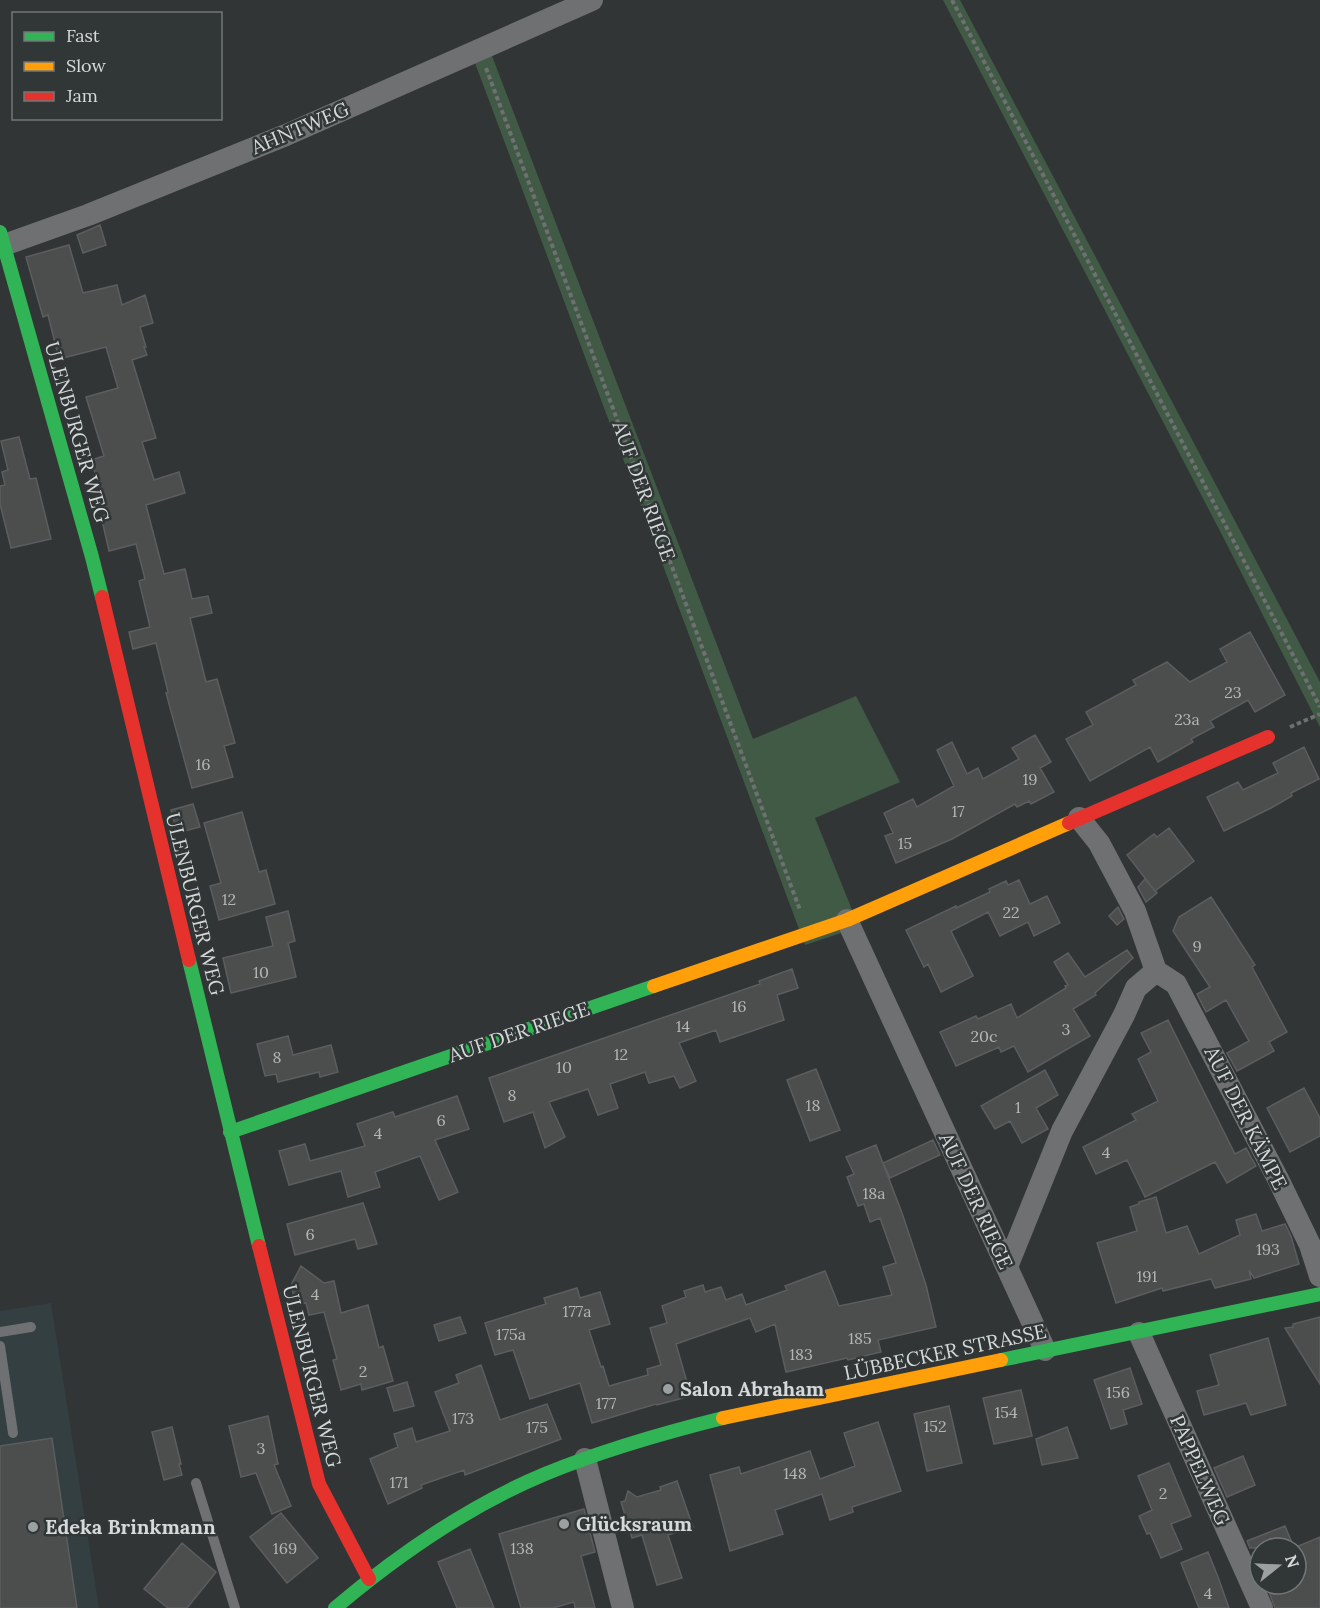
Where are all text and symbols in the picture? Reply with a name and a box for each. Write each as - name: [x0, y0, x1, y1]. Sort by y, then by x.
- legend: [12, 12, 222, 120]
- text: Fast: [66, 24, 100, 47]
- text: Slow: [66, 54, 106, 77]
- text: Jam: [65, 84, 98, 107]
- street label: AHNTWEG: [246, 96, 352, 160]
- street label: ULENBURGER WEG: [40, 338, 115, 525]
- street label: AUF DER RIEGE: [607, 416, 681, 565]
- house number: 23: [1224, 682, 1242, 702]
- house number: 23a: [1174, 709, 1200, 729]
- house number: 16: [195, 754, 211, 774]
- house number: 19: [1022, 769, 1038, 789]
- house number: 17: [951, 801, 965, 821]
- street label: ULENBURGER WEG: [161, 810, 230, 998]
- house number: 15: [898, 833, 912, 853]
- house number: 12: [222, 889, 236, 909]
- house number: 22: [1002, 902, 1020, 922]
- house number: 9: [1192, 936, 1202, 956]
- house number: 10: [253, 962, 269, 982]
- street label: AUF DER RIEGE: [444, 996, 593, 1068]
- house number: 16: [731, 996, 747, 1016]
- house number: 14: [676, 1016, 691, 1036]
- house number: 3: [1062, 1019, 1071, 1039]
- house number: 20c: [970, 1026, 998, 1046]
- street label: AUF DER KÄMPE: [1199, 1041, 1293, 1194]
- house number: 12: [614, 1044, 628, 1064]
- house number: 8: [273, 1047, 282, 1067]
- house number: 10: [556, 1057, 572, 1077]
- house number: 8: [508, 1085, 517, 1105]
- house number: 18: [806, 1095, 820, 1115]
- house number: 1: [1015, 1097, 1021, 1117]
- house number: 6: [436, 1110, 446, 1130]
- house number: 4: [374, 1123, 383, 1143]
- street label: AUF DER RIEGE: [933, 1128, 1019, 1273]
- house number: 4: [1102, 1142, 1111, 1162]
- house number: 18a: [862, 1183, 886, 1203]
- house number: 6: [305, 1224, 315, 1244]
- house number: 193: [1256, 1239, 1280, 1259]
- house number: 191: [1137, 1266, 1158, 1286]
- street label: ULENBURGER WEG: [278, 1282, 347, 1470]
- house number: 4: [311, 1284, 320, 1304]
- house number: 177a: [563, 1301, 591, 1321]
- street label: LÜBBECKER STRASSE: [841, 1318, 1049, 1385]
- house number: 175a: [496, 1324, 526, 1344]
- house number: 185: [848, 1328, 872, 1348]
- house number: 183: [789, 1344, 813, 1364]
- house number: 2: [359, 1361, 367, 1381]
- place label: Salon Abraham: [680, 1376, 825, 1401]
- marker: Salon Abraham: [661, 1382, 675, 1396]
- house number: 156: [1106, 1382, 1130, 1402]
- house number: 177: [596, 1393, 617, 1413]
- house number: 154: [994, 1402, 1018, 1422]
- house number: 173: [452, 1408, 474, 1428]
- street label: PAPPELWEG: [1165, 1411, 1236, 1529]
- house number: 152: [923, 1416, 947, 1436]
- house number: 175: [526, 1417, 548, 1437]
- house number: 3: [257, 1438, 266, 1458]
- house number: 148: [783, 1463, 807, 1483]
- house number: 171: [389, 1472, 409, 1492]
- house number: 2: [1159, 1483, 1167, 1503]
- place label: Glücksraum: [576, 1511, 693, 1536]
- place label: Edeka Brinkmann: [45, 1514, 216, 1539]
- marker: Glücksraum: [557, 1517, 571, 1531]
- marker: Edeka Brinkmann: [26, 1520, 40, 1534]
- north arrow: [1248, 1536, 1308, 1596]
- house number: 169: [273, 1538, 297, 1558]
- house number: 138: [510, 1538, 534, 1558]
- text: N: [1281, 1552, 1304, 1570]
- house number: 4: [1204, 1583, 1213, 1603]

